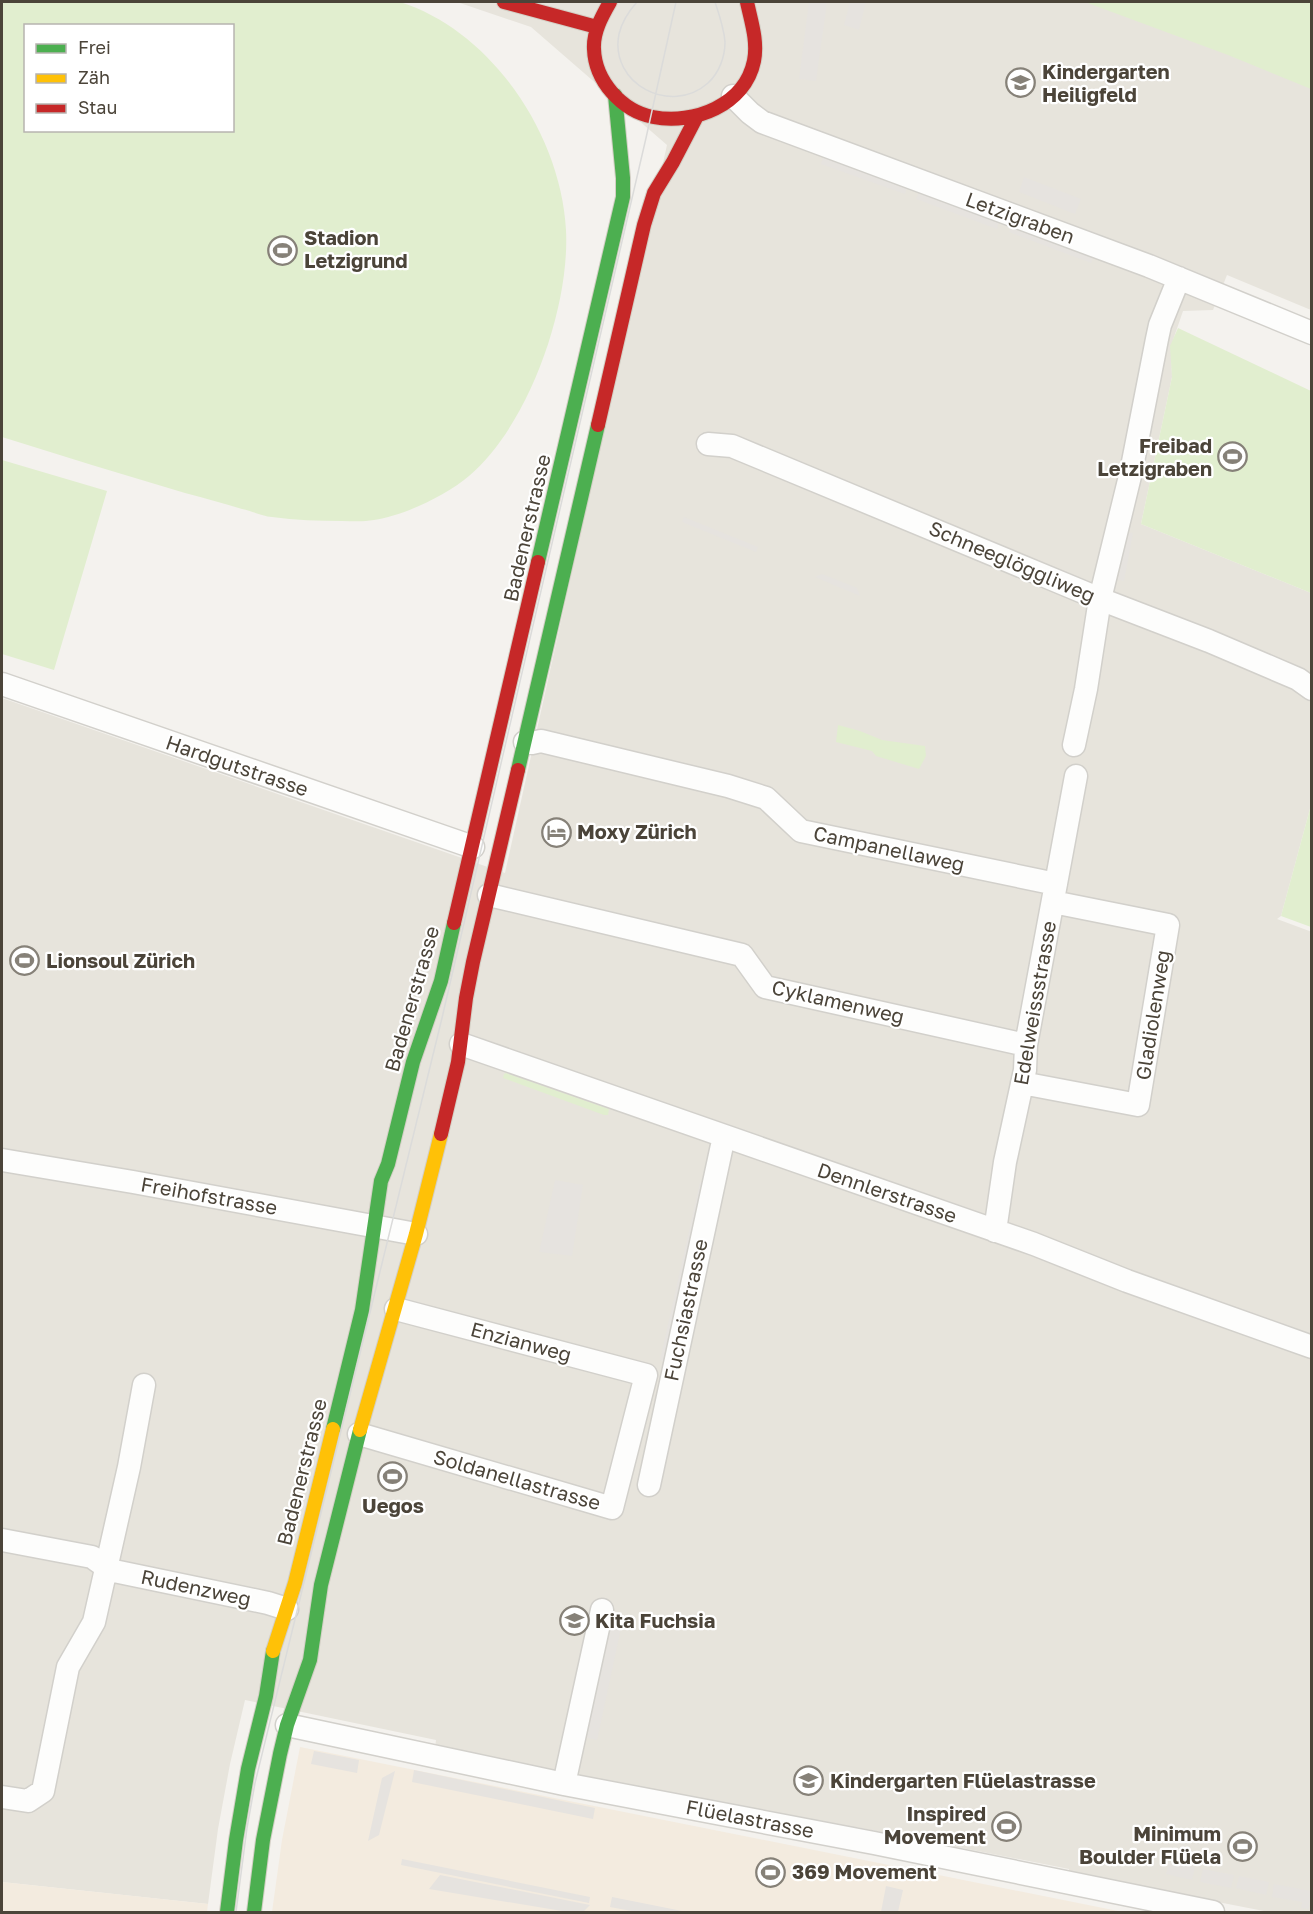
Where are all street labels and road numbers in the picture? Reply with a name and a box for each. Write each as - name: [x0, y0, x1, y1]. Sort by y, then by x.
- street label: Letzigraben: [963, 186, 1078, 248]
- street label: Badenerstrasse: [497, 452, 555, 604]
- street label: Schneeglöggliweg: [926, 515, 1099, 607]
- street label: Hardgutstrasse: [163, 729, 312, 801]
- street label: Campanellaweg: [811, 820, 967, 876]
- street label: Edelweissstrasse: [1008, 919, 1060, 1087]
- street label: Badenerstrasse: [379, 923, 443, 1074]
- street label: Gladiolenweg: [1130, 948, 1174, 1082]
- street label: Cyklamenweg: [770, 974, 907, 1028]
- street label: Dennlerstrasse: [814, 1157, 960, 1227]
- street label: Freihofstrasse: [139, 1171, 279, 1219]
- street label: Fuchsiastrasse: [658, 1236, 712, 1383]
- street label: Enzianweg: [468, 1316, 574, 1366]
- street label: Badenerstrasse: [271, 1396, 331, 1548]
- street label: Soldanellastrasse: [431, 1444, 604, 1514]
- street label: Rudenzweg: [139, 1564, 253, 1610]
- street label: Flüelastrasse: [684, 1794, 816, 1842]

